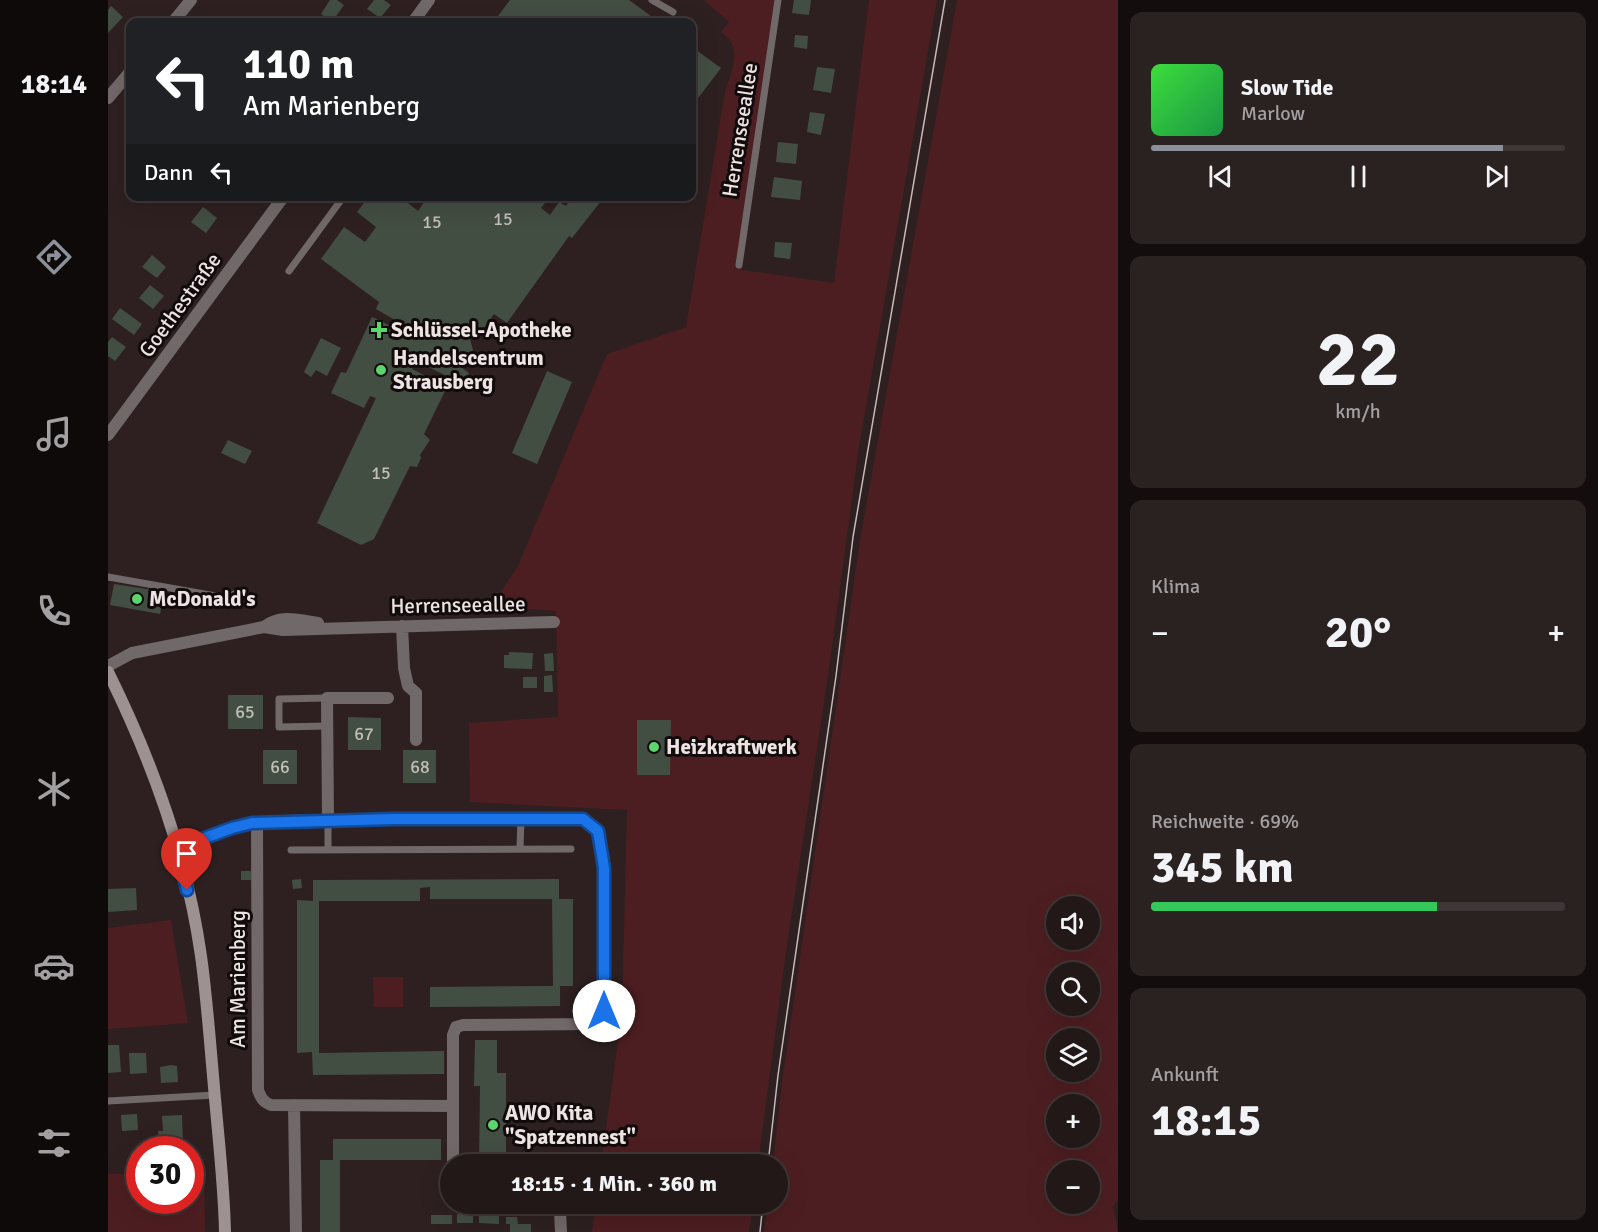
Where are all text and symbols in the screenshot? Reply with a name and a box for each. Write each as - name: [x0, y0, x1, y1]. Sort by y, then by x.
- text: 110 m: [243, 39, 354, 90]
- icon: left: [144, 42, 222, 120]
- street label: Herrenseeallee: [717, 61, 763, 199]
- text: 18:14: [21, 68, 87, 101]
- text: Slow Tide: [1241, 74, 1333, 101]
- text: Am Marienberg: [243, 90, 420, 123]
- text: Marlow: [1241, 101, 1305, 126]
- icon: left: [205, 156, 238, 189]
- text: Dann: [144, 159, 193, 186]
- icon: previous: [1204, 160, 1237, 193]
- icon: pause: [1342, 160, 1375, 193]
- icon: next: [1480, 160, 1513, 193]
- house number: 15: [493, 208, 513, 230]
- house number: 15: [422, 211, 442, 233]
- icon: directions: [33, 236, 75, 278]
- street label: Goethestraße: [133, 248, 227, 362]
- text: 22: [1316, 312, 1400, 408]
- place label: Schlüssel-Apotheke: [391, 317, 572, 343]
- marker: Schlüssel-Apotheke: [372, 323, 386, 337]
- place label: Handelscentrum Strausberg: [393, 345, 544, 395]
- marker: Handelscentrum Strausberg: [374, 363, 388, 377]
- text: km/h: [1335, 399, 1381, 424]
- icon: music: [33, 413, 75, 455]
- house number: 15: [371, 462, 391, 484]
- text: Klima: [1151, 574, 1200, 599]
- place label: McDonald's: [149, 586, 256, 612]
- icon: phone: [33, 590, 75, 632]
- street label: Herrenseeallee: [390, 591, 526, 619]
- marker: McDonald's: [130, 592, 144, 606]
- text: 20°: [1325, 605, 1391, 660]
- text: −: [1151, 613, 1169, 654]
- text: +: [1547, 613, 1565, 654]
- house number: 65: [235, 701, 255, 723]
- house number: 67: [354, 723, 374, 745]
- place label: Heizkraftwerk: [666, 734, 797, 760]
- marker: Heizkraftwerk: [647, 740, 661, 754]
- house number: 66: [270, 756, 290, 778]
- house number: 68: [410, 756, 430, 778]
- icon: climate: [33, 768, 75, 810]
- text: Reichweite · 69%: [1151, 809, 1299, 834]
- pin: [161, 828, 212, 890]
- icon: arrive: [170, 837, 203, 870]
- text: 345 km: [1151, 840, 1294, 895]
- map controls: [1046, 896, 1100, 1214]
- button: sound: [1046, 896, 1100, 950]
- street label: Am Marienberg: [225, 910, 251, 1048]
- icon: car: [33, 945, 75, 987]
- button: search: [1046, 962, 1100, 1016]
- position arrow: [572, 979, 636, 1043]
- button: layers: [1046, 1028, 1100, 1082]
- text: Ankunft: [1151, 1062, 1219, 1087]
- text: 18:15: [1151, 1093, 1261, 1148]
- button: +: [1046, 1094, 1100, 1148]
- place label: AWO Kita "Spatzennest": [505, 1100, 636, 1150]
- marker: AWO Kita "Spatzennest": [486, 1118, 500, 1132]
- icon: filters: [33, 1122, 75, 1164]
- speed limit sign: 30: [126, 1136, 204, 1214]
- button: −: [1046, 1160, 1100, 1214]
- text: 18:15 · 1 Min. · 360 m: [511, 1170, 717, 1197]

